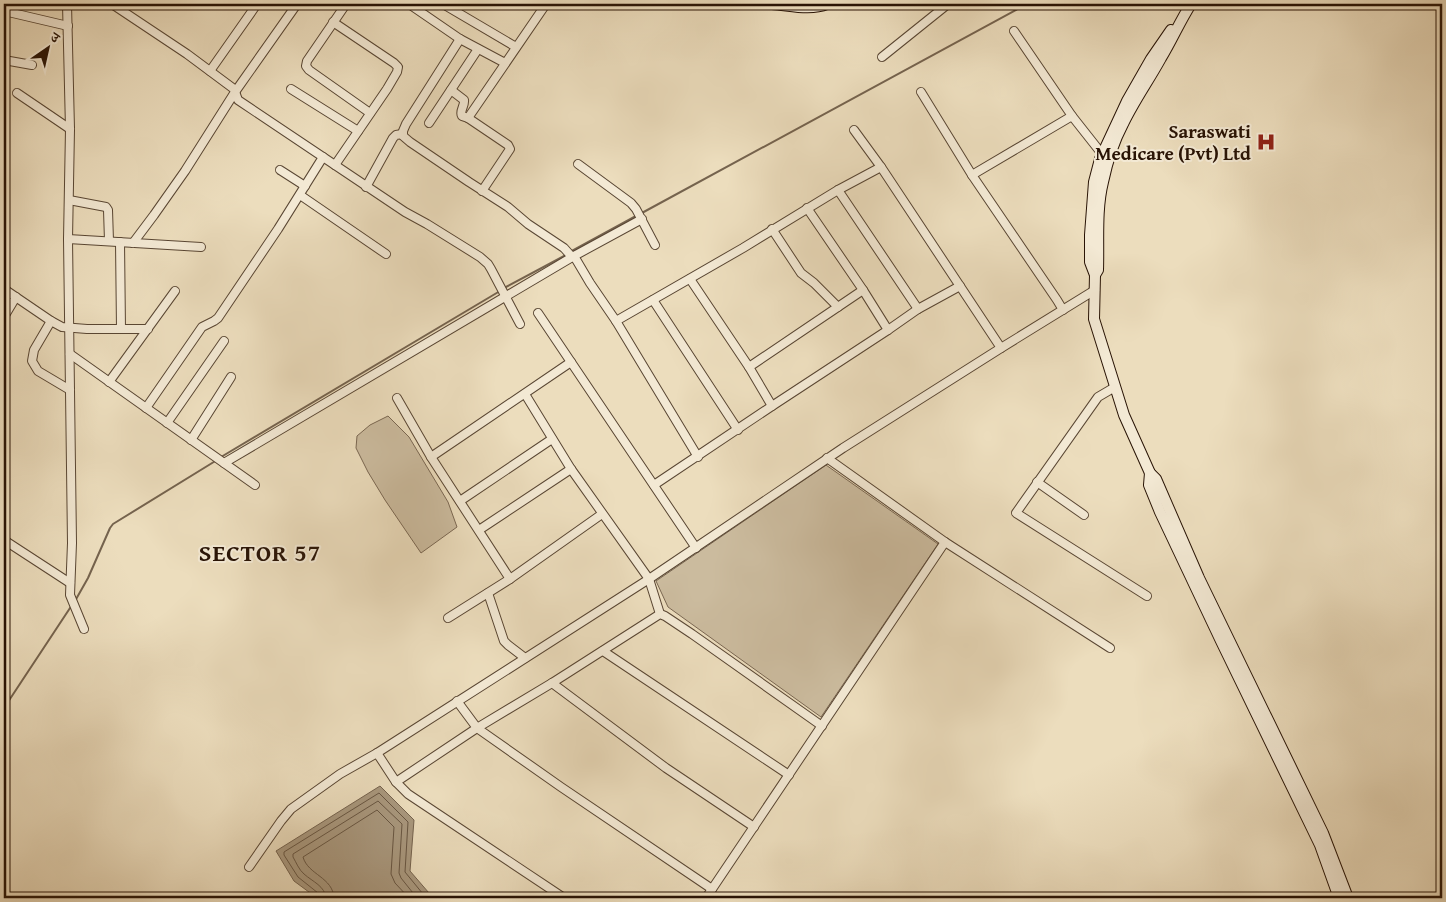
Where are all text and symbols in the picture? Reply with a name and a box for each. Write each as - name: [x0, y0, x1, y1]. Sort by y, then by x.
- north arrow: [22, 22, 72, 72]
- text: उ: [46, 26, 65, 48]
- place label: Saraswati Medicare (Pvt) Ltd: [1095, 117, 1251, 167]
- hospital icon: Saraswati Medicare (Pvt) Ltd: [1255, 131, 1277, 153]
- district label: SECTOR 57: [199, 535, 321, 570]

